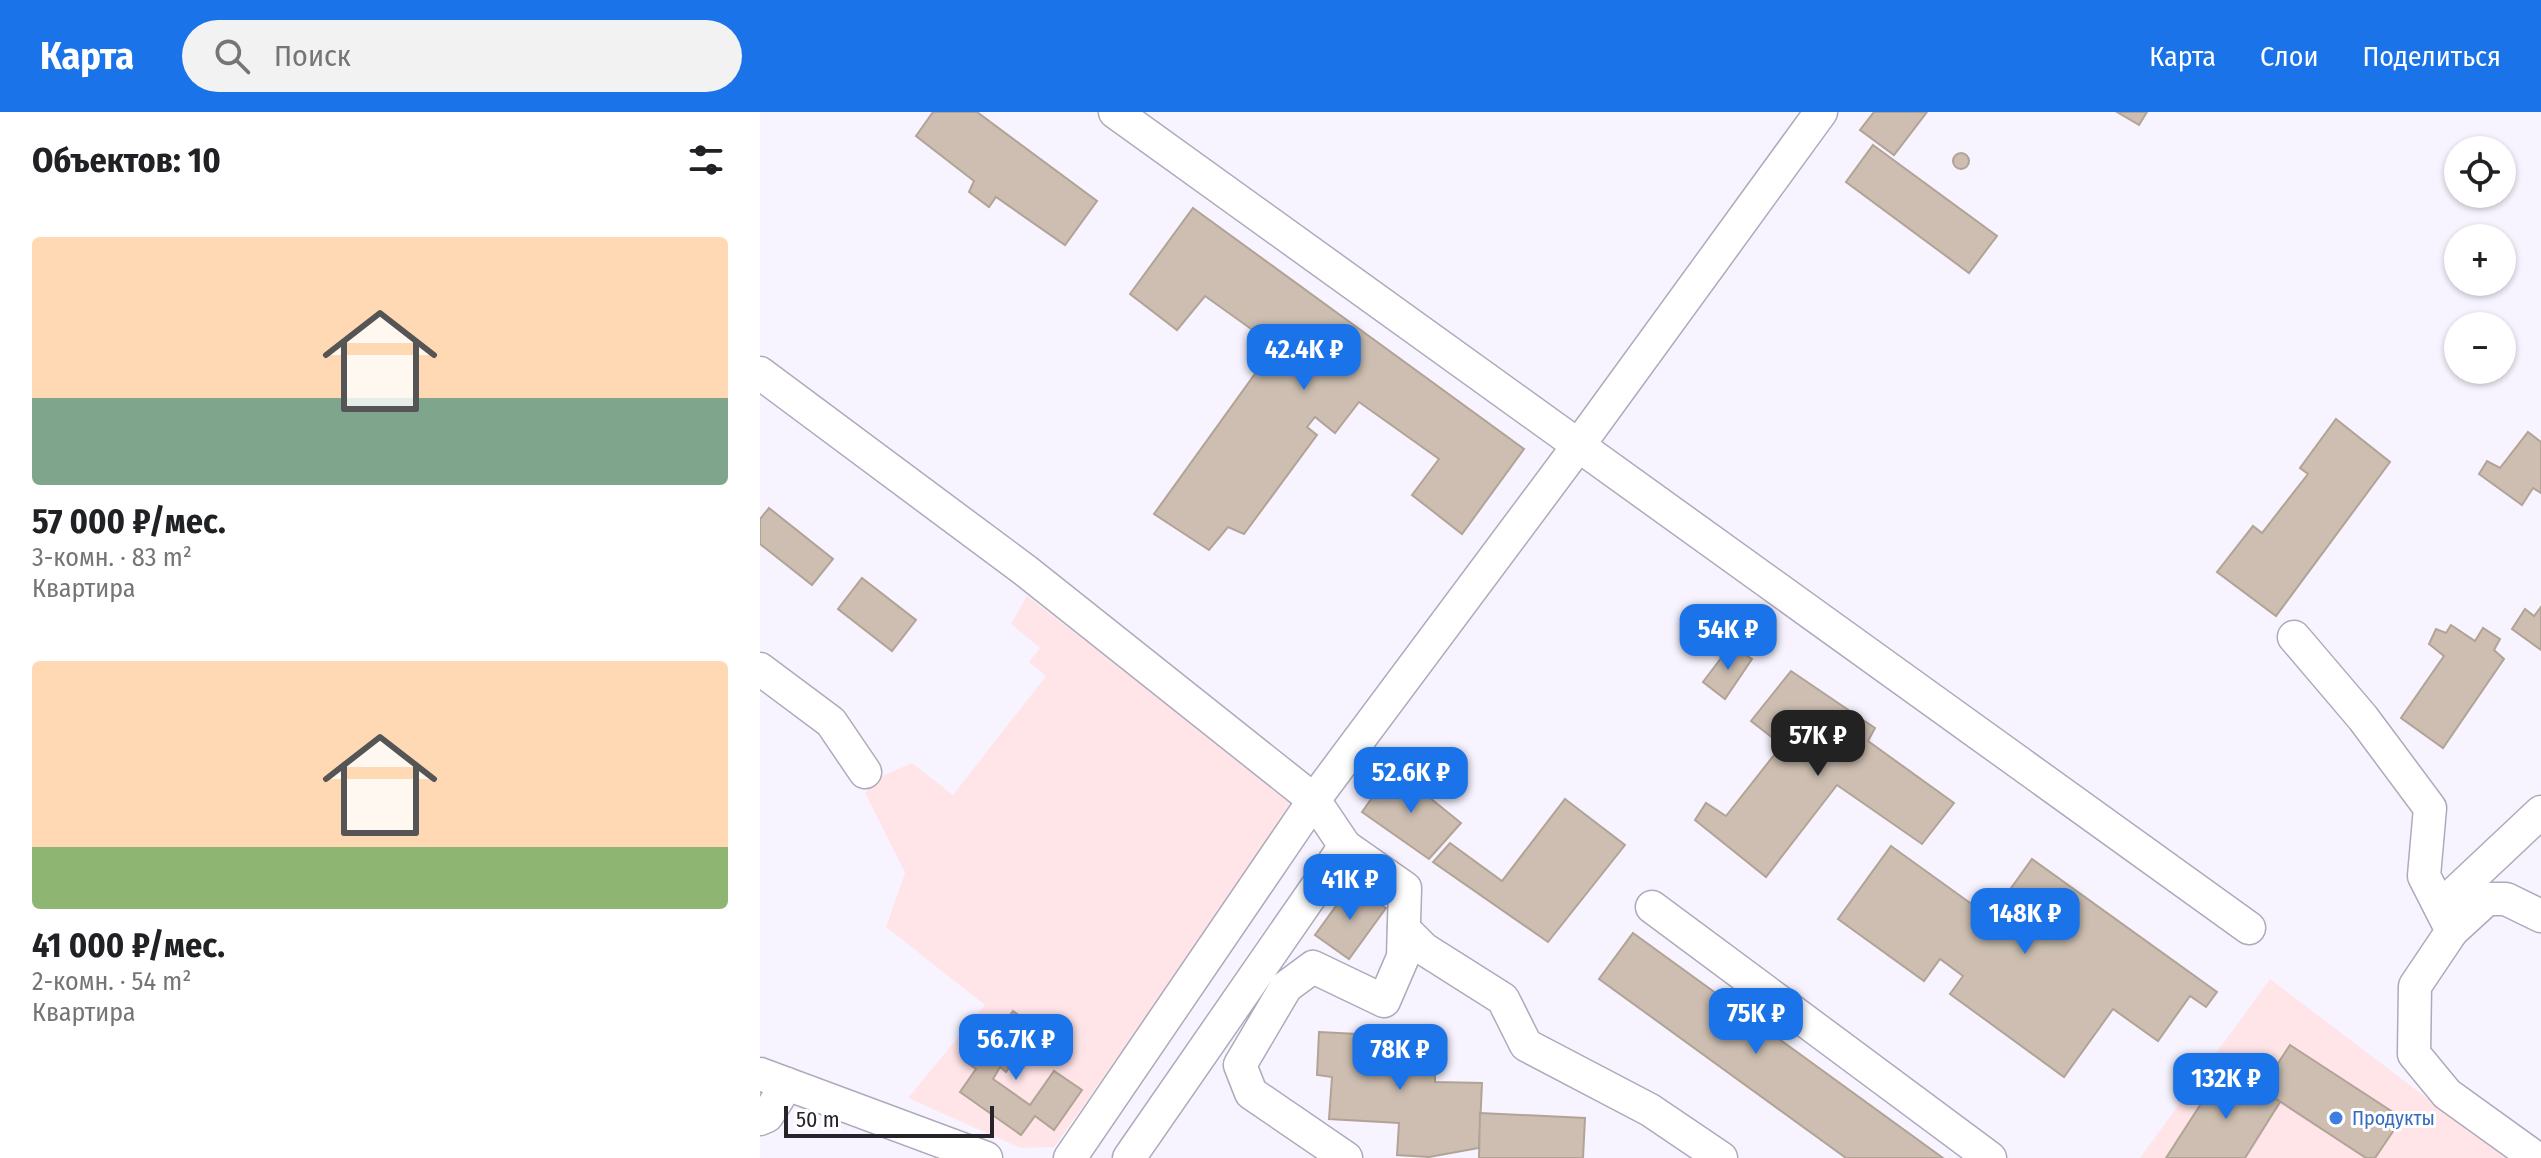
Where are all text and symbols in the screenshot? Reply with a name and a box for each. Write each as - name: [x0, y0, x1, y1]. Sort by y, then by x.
- search box: [182, 20, 742, 92]
- text: Карта: [40, 33, 134, 79]
- icon: search: [210, 34, 254, 78]
- text: Поиск: [274, 38, 351, 74]
- text: Карта: [2149, 40, 2216, 73]
- text: Слои: [2260, 40, 2318, 73]
- text: Поделиться: [2362, 40, 2501, 73]
- map controls: [2444, 136, 2516, 384]
- button: locate: [2444, 136, 2516, 208]
- icon: filters: [684, 138, 728, 182]
- text: Объектов: 10: [32, 140, 221, 181]
- button: +: [2444, 224, 2516, 296]
- icon: home: [308, 289, 452, 433]
- button: −: [2444, 312, 2516, 384]
- pin: 42.4K ₽: [1230, 324, 1378, 392]
- text: 42.4K ₽: [1265, 334, 1343, 365]
- text: 57 000 ₽/мес.: [32, 501, 226, 542]
- text: 3-комн. · 83 m²: [32, 542, 192, 573]
- text: Квартира: [32, 573, 136, 604]
- pin: 54K ₽: [1672, 604, 1784, 672]
- text: 54K ₽: [1698, 614, 1758, 645]
- pin: 57K ₽: [1762, 710, 1874, 778]
- icon: home: [308, 713, 452, 857]
- text: 57K ₽: [1789, 720, 1847, 751]
- pin: 52.6K ₽: [1337, 747, 1485, 815]
- text: 52.6K ₽: [1372, 757, 1450, 788]
- pin: 41K ₽: [1294, 854, 1406, 922]
- text: 41K ₽: [1321, 864, 1379, 895]
- pin: 148K ₽: [1960, 888, 2090, 956]
- text: 148K ₽: [1989, 898, 2061, 929]
- text: 41 000 ₽/мес.: [32, 925, 225, 966]
- text: 2-комн. · 54 m²: [32, 966, 192, 997]
- pin: 75K ₽: [1700, 988, 1812, 1056]
- text: Квартира: [32, 997, 136, 1028]
- text: 75K ₽: [1727, 998, 1785, 1029]
- pin: 56.7K ₽: [942, 1014, 1090, 1082]
- text: 56.7K ₽: [977, 1024, 1055, 1055]
- pin: 78K ₽: [1344, 1024, 1456, 1092]
- text: 78K ₽: [1371, 1034, 1430, 1065]
- pin: 132K ₽: [2161, 1053, 2291, 1121]
- text: 132K ₽: [2191, 1063, 2261, 1094]
- scale bar: [784, 1102, 994, 1138]
- text: 50 m: [796, 1106, 840, 1133]
- place label: Продукты: [2352, 1106, 2435, 1130]
- marker: Продукты: [2327, 1109, 2345, 1127]

